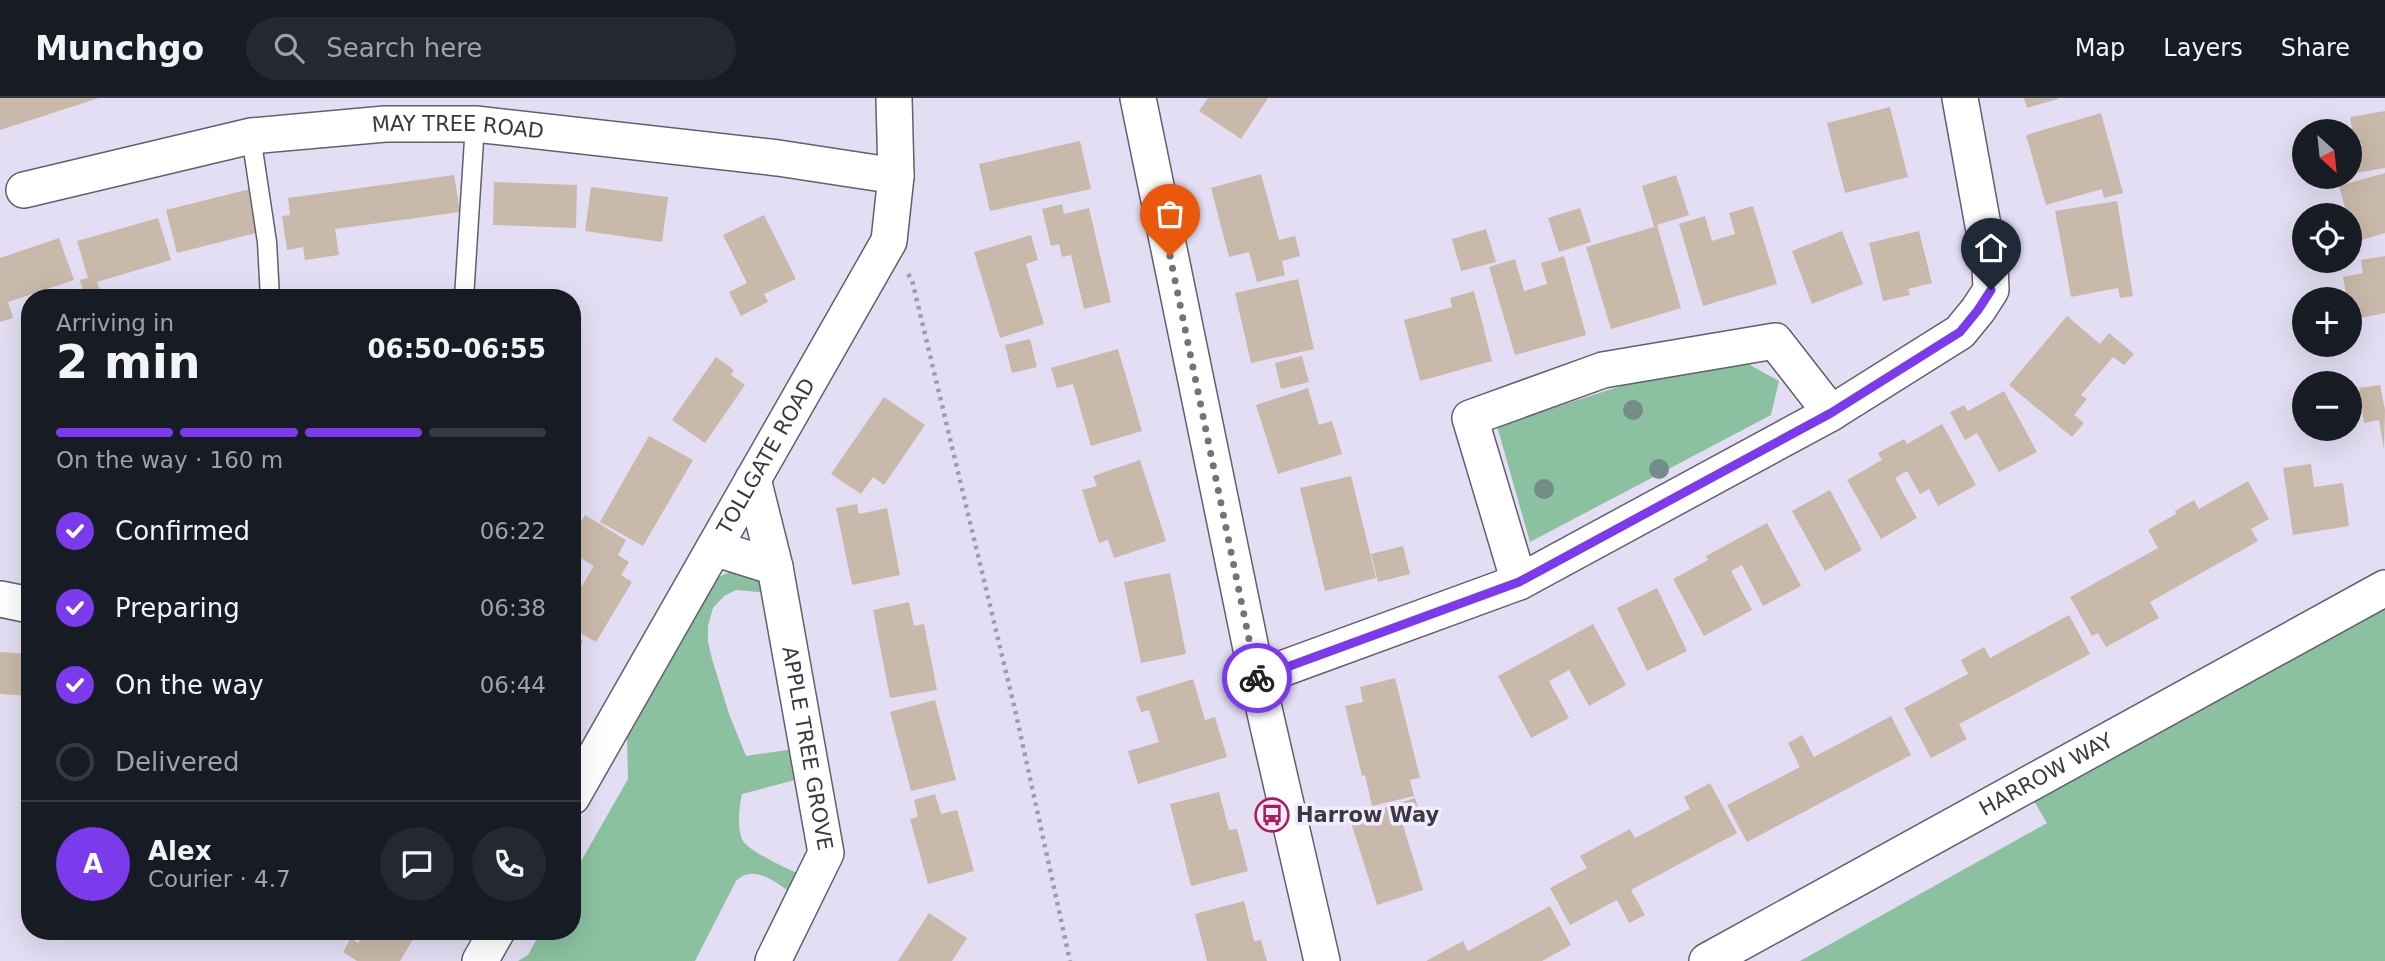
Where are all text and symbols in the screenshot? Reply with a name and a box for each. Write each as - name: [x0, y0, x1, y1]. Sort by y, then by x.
- search box: [246, 17, 736, 80]
- text: Munchgo: [35, 29, 204, 68]
- icon: search: [270, 29, 308, 67]
- text: Search here: [326, 33, 482, 63]
- text: Map: [2075, 34, 2125, 62]
- text: Layers: [2163, 34, 2243, 62]
- text: Share: [2281, 34, 2350, 62]
- street label: MAY TREE ROAD: [371, 112, 545, 144]
- north arrow: [2292, 119, 2362, 189]
- map controls: [2292, 119, 2362, 441]
- pin: [1140, 184, 1200, 256]
- icon: bag: [1151, 195, 1189, 233]
- button: locate: [2292, 203, 2362, 273]
- pin: [1961, 218, 2021, 290]
- icon: home: [1972, 229, 2010, 267]
- button: +: [2292, 287, 2362, 357]
- text: Arriving in: [56, 310, 174, 336]
- text: 06:50–06:55: [367, 334, 546, 364]
- text: 2 min: [56, 335, 200, 389]
- button: −: [2292, 371, 2362, 441]
- street label: TOLLGATE ROAD: [712, 374, 820, 540]
- text: On the way · 160 m: [56, 447, 283, 473]
- icon: check: [56, 512, 94, 550]
- text: Confirmed: [115, 516, 250, 546]
- text: 06:22: [480, 518, 546, 544]
- icon: check: [56, 589, 94, 627]
- text: Preparing: [115, 593, 240, 623]
- text: 06:38: [480, 595, 546, 621]
- courier: [1222, 643, 1292, 713]
- street label: APPLE TREE GROVE: [777, 645, 837, 852]
- icon: bike: [1238, 659, 1276, 697]
- icon: check: [56, 666, 94, 704]
- text: On the way: [115, 670, 264, 700]
- text: 06:44: [480, 672, 546, 698]
- street label: HARROW WAY: [1975, 728, 2117, 821]
- text: Delivered: [115, 747, 239, 777]
- bus stop icon: Harrow Way: [1253, 796, 1291, 834]
- place label: Harrow Way: [1296, 803, 1440, 827]
- button: chat: [380, 827, 454, 901]
- button: phone: [472, 827, 546, 901]
- text: Alex: [148, 836, 211, 866]
- text: A: [83, 849, 103, 879]
- text: Courier · 4.7: [148, 866, 291, 892]

